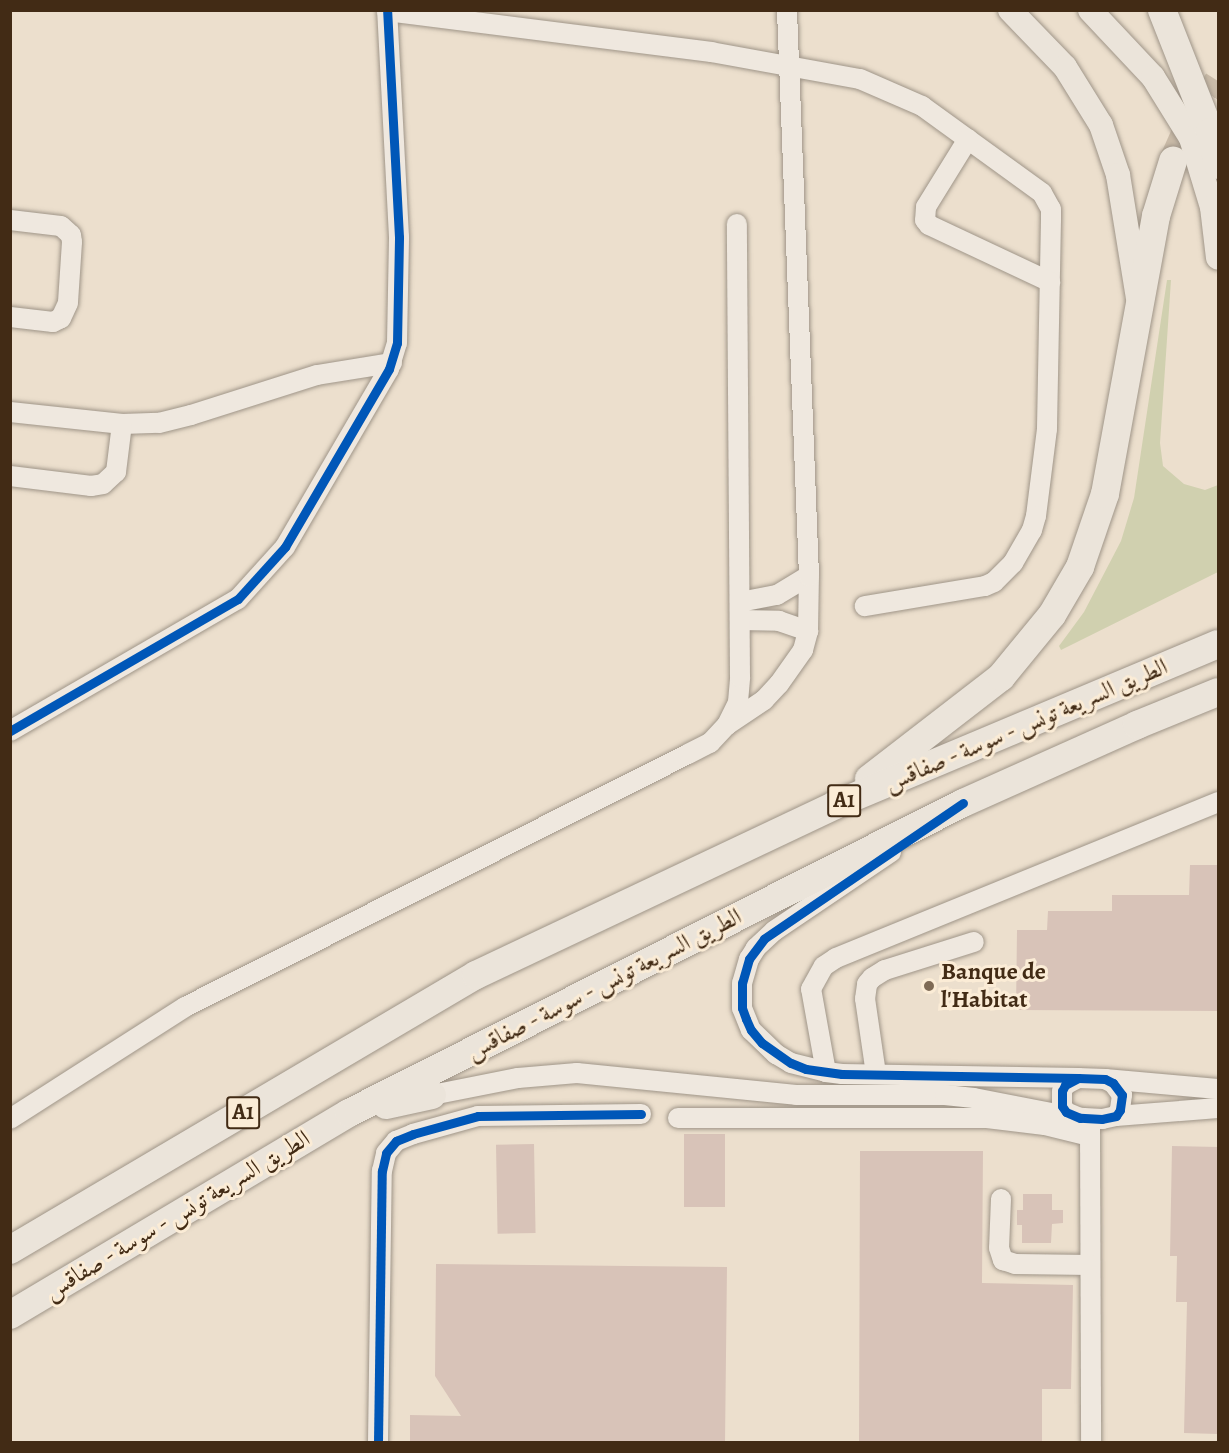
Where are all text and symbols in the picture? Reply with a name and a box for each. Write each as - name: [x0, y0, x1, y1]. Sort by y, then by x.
- street label: الطريق السريعة تونس - سوسة - صفاقس: [879, 652, 1173, 798]
- road number: A1: [826, 782, 862, 820]
- street label: الطريق السريعة تونس - سوسة - صفاقس: [461, 901, 747, 1067]
- place label: Banque de l'Habitat: [941, 958, 1046, 1014]
- marker: Banque de l'Habitat: [922, 979, 936, 993]
- road number: A1: [225, 1094, 261, 1132]
- street label: الطريق السريعة تونس - سوسة - صفاقس: [38, 1124, 316, 1306]

